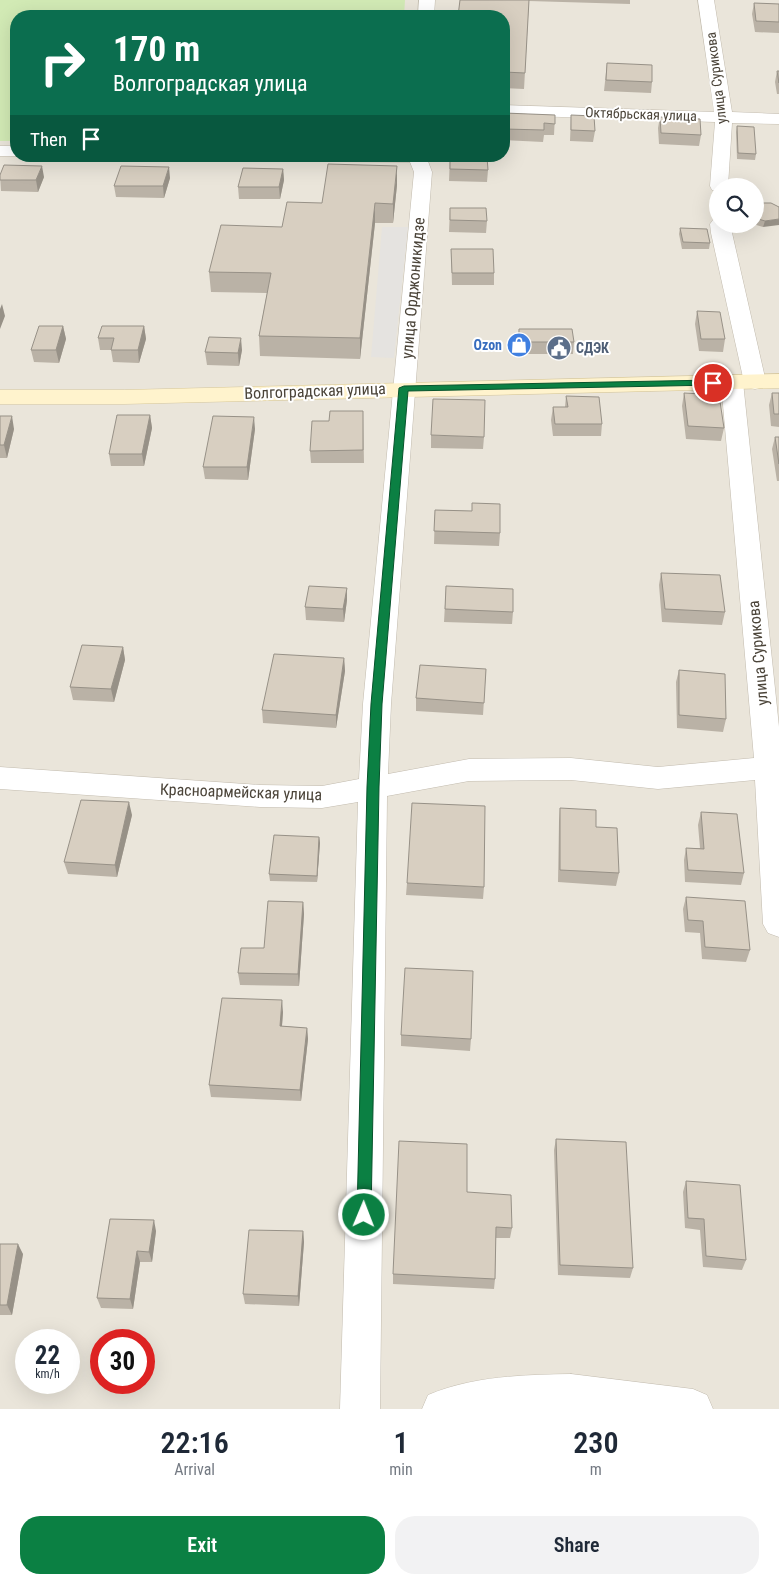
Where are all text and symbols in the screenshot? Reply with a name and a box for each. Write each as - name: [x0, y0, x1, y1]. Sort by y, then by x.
- text: 170 m: [113, 29, 200, 70]
- icon: right: [30, 30, 95, 95]
- street label: улица Сурикова: [702, 31, 730, 125]
- text: Волгоградская улица: [113, 71, 308, 96]
- street label: Октябрьская улица: [585, 104, 697, 124]
- icon: arrive: [77, 125, 105, 153]
- text: Then: [30, 128, 67, 151]
- map controls: [709, 178, 764, 233]
- button: search: [709, 178, 764, 233]
- street label: улица Орджоникидзе: [397, 216, 429, 360]
- shop icon: Ozon: [506, 332, 532, 358]
- public building icon: СДЭК: [546, 335, 572, 361]
- place label: Ozon: [473, 337, 502, 353]
- place label: СДЭК: [576, 340, 609, 356]
- pin: [692, 362, 734, 404]
- icon: arrive: [699, 369, 727, 397]
- street label: Волгоградская улица: [244, 379, 386, 403]
- street label: улица Сурикова: [744, 600, 772, 706]
- street label: Красноармейская улица: [160, 780, 322, 804]
- position arrow: [337, 1188, 389, 1240]
- speed limit sign: 30: [90, 1329, 155, 1394]
- text: 22: [35, 1341, 60, 1370]
- text: km/h: [35, 1367, 60, 1381]
- text: 22:16: [160, 1425, 229, 1460]
- text: 1: [393, 1425, 409, 1460]
- text: 230: [573, 1425, 618, 1460]
- text: Arrival: [174, 1460, 215, 1479]
- text: min: [389, 1460, 413, 1479]
- text: m: [590, 1460, 602, 1479]
- button: Exit: [20, 1516, 385, 1574]
- button: Share: [395, 1516, 759, 1574]

